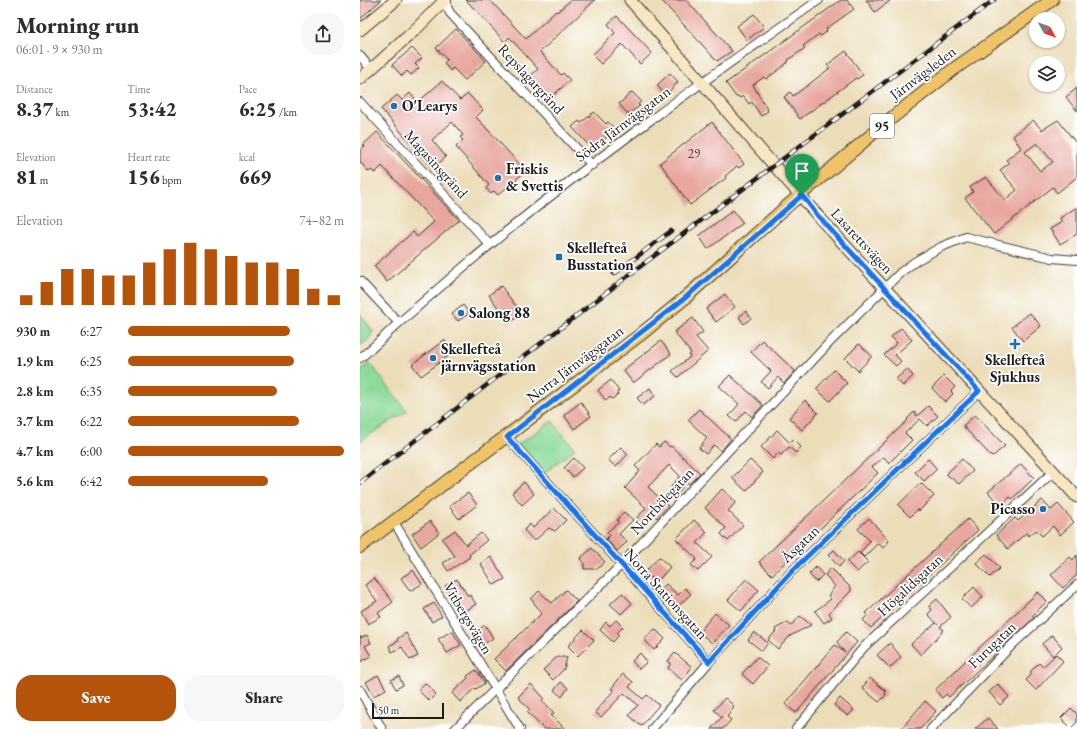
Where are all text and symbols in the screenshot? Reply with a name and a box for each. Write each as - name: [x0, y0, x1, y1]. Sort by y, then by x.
- text: Morning run: [16, 11, 140, 40]
- north arrow: [1029, 12, 1065, 48]
- map controls: [1029, 12, 1065, 92]
- button: share: [302, 13, 344, 55]
- street label: Repslagargränd: [494, 40, 569, 118]
- text: 06:01 · 9 × 930 m: [16, 41, 103, 58]
- street label: Järnvägsleden: [884, 41, 960, 105]
- button: layers: [1029, 56, 1065, 92]
- text: Distance: [16, 82, 53, 96]
- text: Time: [127, 82, 150, 96]
- text: Pace: [239, 82, 257, 96]
- street label: Södra Järnvägsgatan: [571, 82, 674, 166]
- text: 8.37: [16, 96, 53, 122]
- text: 53:42: [127, 96, 176, 122]
- text: 6:25: [239, 96, 277, 122]
- place label: O'Learys: [402, 96, 458, 115]
- marker: O'Learys: [389, 101, 399, 111]
- text: km: [53, 105, 69, 119]
- text: /km: [277, 105, 297, 119]
- road number: 95: [870, 114, 894, 138]
- street label: Magasinsgränd: [401, 125, 472, 202]
- house number: 29: [688, 145, 701, 162]
- text: Elevation: [16, 150, 56, 164]
- text: Heart rate: [127, 150, 170, 164]
- text: kcal: [239, 150, 255, 164]
- pin: [785, 154, 819, 195]
- place label: Friskis & Svettis: [506, 159, 563, 195]
- icon: arrive: [791, 160, 813, 182]
- text: 81: [16, 164, 38, 190]
- text: 156: [127, 164, 160, 190]
- text: 669: [239, 164, 271, 190]
- text: m: [38, 173, 48, 187]
- text: bpm: [160, 173, 182, 187]
- marker: Friskis & Svettis: [493, 173, 503, 183]
- street label: Lasarettsvägen: [827, 204, 898, 278]
- text: Elevation: [16, 212, 63, 229]
- text: 74–82 m: [299, 212, 344, 229]
- place label: Skellefteå Busstation: [567, 238, 634, 274]
- marker: Skellefteå Busstation: [554, 252, 564, 262]
- place label: Salong 88: [469, 303, 530, 322]
- marker: Salong 88: [456, 308, 466, 318]
- street label: Norra Järnvägsgatan: [522, 321, 627, 406]
- text: 930 m: [16, 323, 50, 340]
- text: 6:27: [80, 323, 102, 340]
- marker: Skellefteå Sjukhus: [1009, 338, 1021, 350]
- place label: Skellefteå järnvägsstation: [440, 339, 536, 375]
- place label: Skellefteå Sjukhus: [985, 350, 1045, 386]
- text: 1.9 km: [16, 353, 54, 370]
- text: 6:25: [80, 353, 102, 370]
- marker: Skellefteå järnvägsstation: [428, 353, 438, 363]
- text: 2.8 km: [16, 383, 54, 400]
- text: 6:35: [80, 383, 102, 400]
- text: 3.7 km: [16, 413, 54, 430]
- text: 6:22: [80, 413, 102, 430]
- text: 4.7 km: [16, 443, 54, 460]
- text: 6:00: [80, 443, 102, 460]
- street label: Norrbölegatan: [626, 463, 698, 538]
- text: 5.6 km: [16, 473, 54, 490]
- text: 6:42: [80, 473, 102, 490]
- place label: Picasso: [991, 499, 1035, 518]
- marker: Picasso: [1038, 504, 1048, 514]
- street label: Åsgatan: [776, 521, 823, 567]
- street label: Norra Stationsgatan: [621, 544, 712, 643]
- street label: Högalidsgatan: [873, 549, 947, 620]
- street label: Vitbergsvägen: [439, 578, 497, 657]
- street label: Furugatan: [964, 617, 1020, 672]
- button: Save: [16, 675, 176, 721]
- button: Share: [184, 675, 344, 721]
- scale bar: [372, 701, 444, 720]
- text: 50 m: [378, 703, 399, 717]

